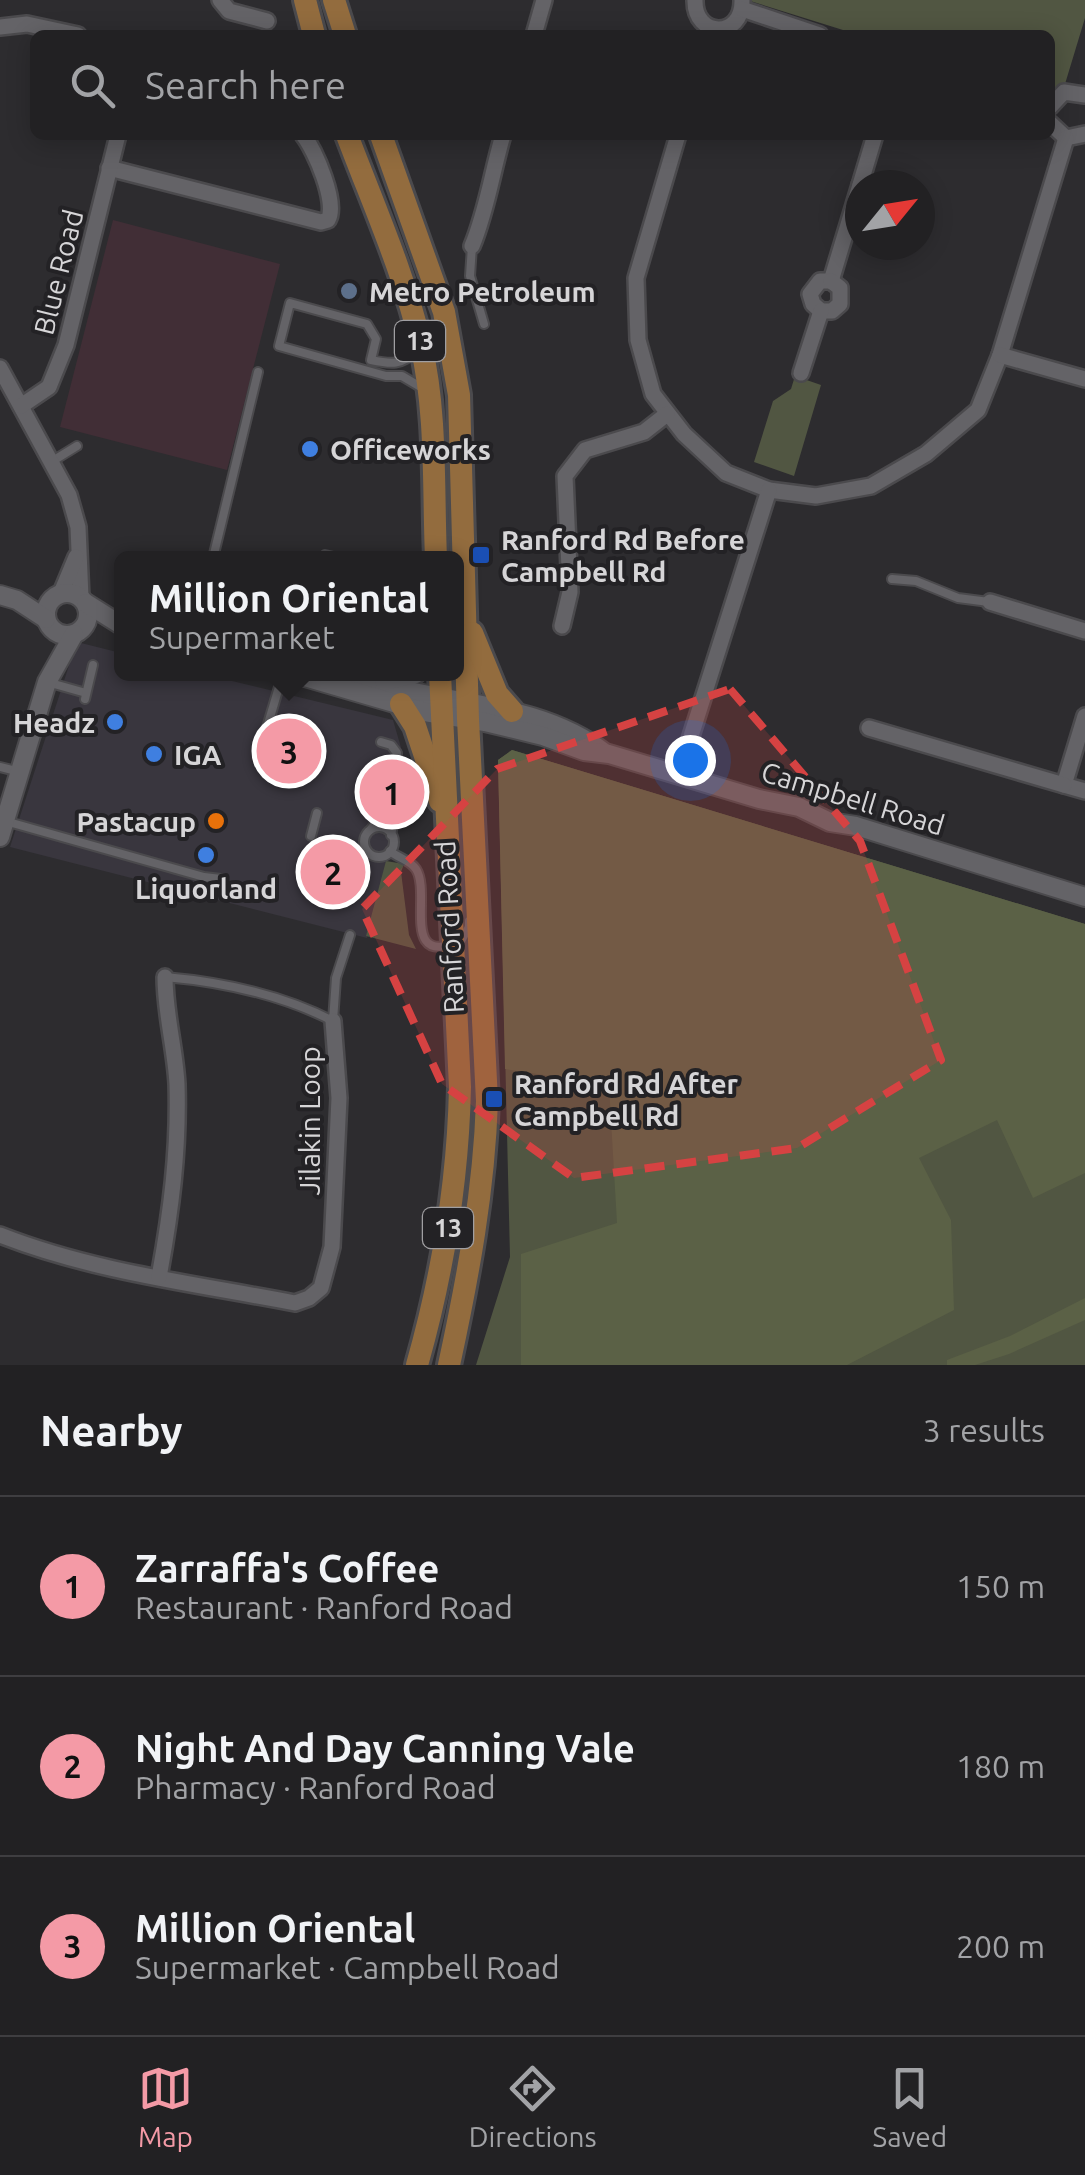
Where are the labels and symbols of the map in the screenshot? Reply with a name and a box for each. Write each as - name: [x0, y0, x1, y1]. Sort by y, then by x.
- north arrow: [845, 170, 935, 260]
- street label: Blue Road: [28, 206, 88, 338]
- place label: Metro Petroleum: [369, 276, 596, 307]
- marker: Metro Petroleum: [338, 280, 360, 302]
- road number: 13: [395, 321, 445, 361]
- place label: Officeworks: [330, 434, 491, 465]
- marker: Officeworks: [299, 438, 321, 460]
- place label: Ranford Rd Before Campbell Rd: [501, 524, 745, 587]
- marker: Ranford Rd Before Campbell Rd: [470, 544, 492, 566]
- place label: Headz: [13, 707, 95, 738]
- marker: Headz: [104, 711, 126, 733]
- pin: 3: [256, 714, 322, 788]
- your location: [665, 735, 716, 786]
- place label: IGA: [174, 739, 222, 770]
- marker: IGA: [143, 743, 165, 765]
- pin: 1: [360, 754, 424, 830]
- street label: Campbell Road: [758, 755, 948, 841]
- place label: Pastacup: [77, 806, 196, 837]
- marker: Pastacup: [205, 810, 227, 832]
- pin: 2: [300, 834, 366, 910]
- street label: Ranford Road: [429, 840, 469, 1014]
- marker: Liquorland: [195, 844, 217, 866]
- place label: Liquorland: [135, 873, 277, 904]
- street label: Jilakin Loop: [294, 1046, 325, 1196]
- place label: Ranford Rd After Campbell Rd: [514, 1068, 739, 1131]
- marker: Ranford Rd After Campbell Rd: [483, 1088, 505, 1110]
- road number: 13: [423, 1208, 473, 1248]

